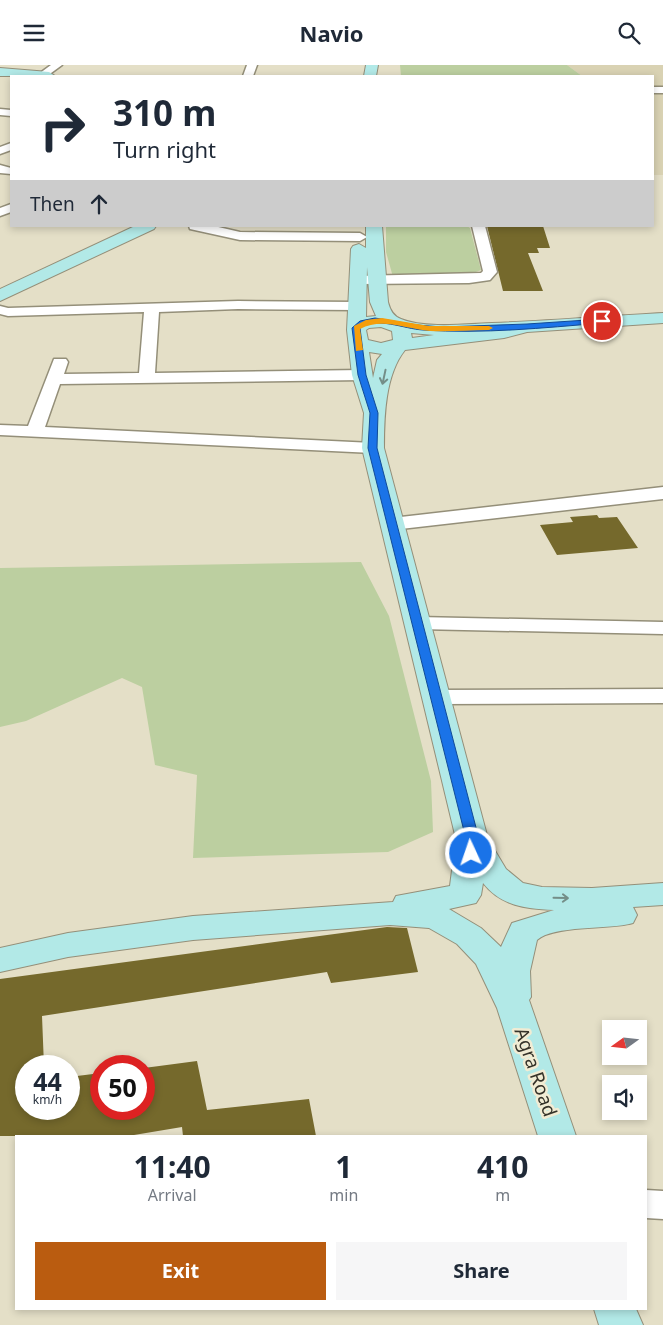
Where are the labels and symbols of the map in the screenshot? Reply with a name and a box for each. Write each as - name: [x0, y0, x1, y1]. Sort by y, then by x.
- pin: [581, 300, 623, 342]
- one-way arrow: [379, 369, 388, 385]
- position arrow: [444, 826, 496, 878]
- one-way arrow: [552, 893, 569, 903]
- north arrow: [602, 1020, 648, 1065]
- street label: Agra Road: [509, 1024, 563, 1120]
- speed limit sign: 50: [90, 1055, 155, 1120]

